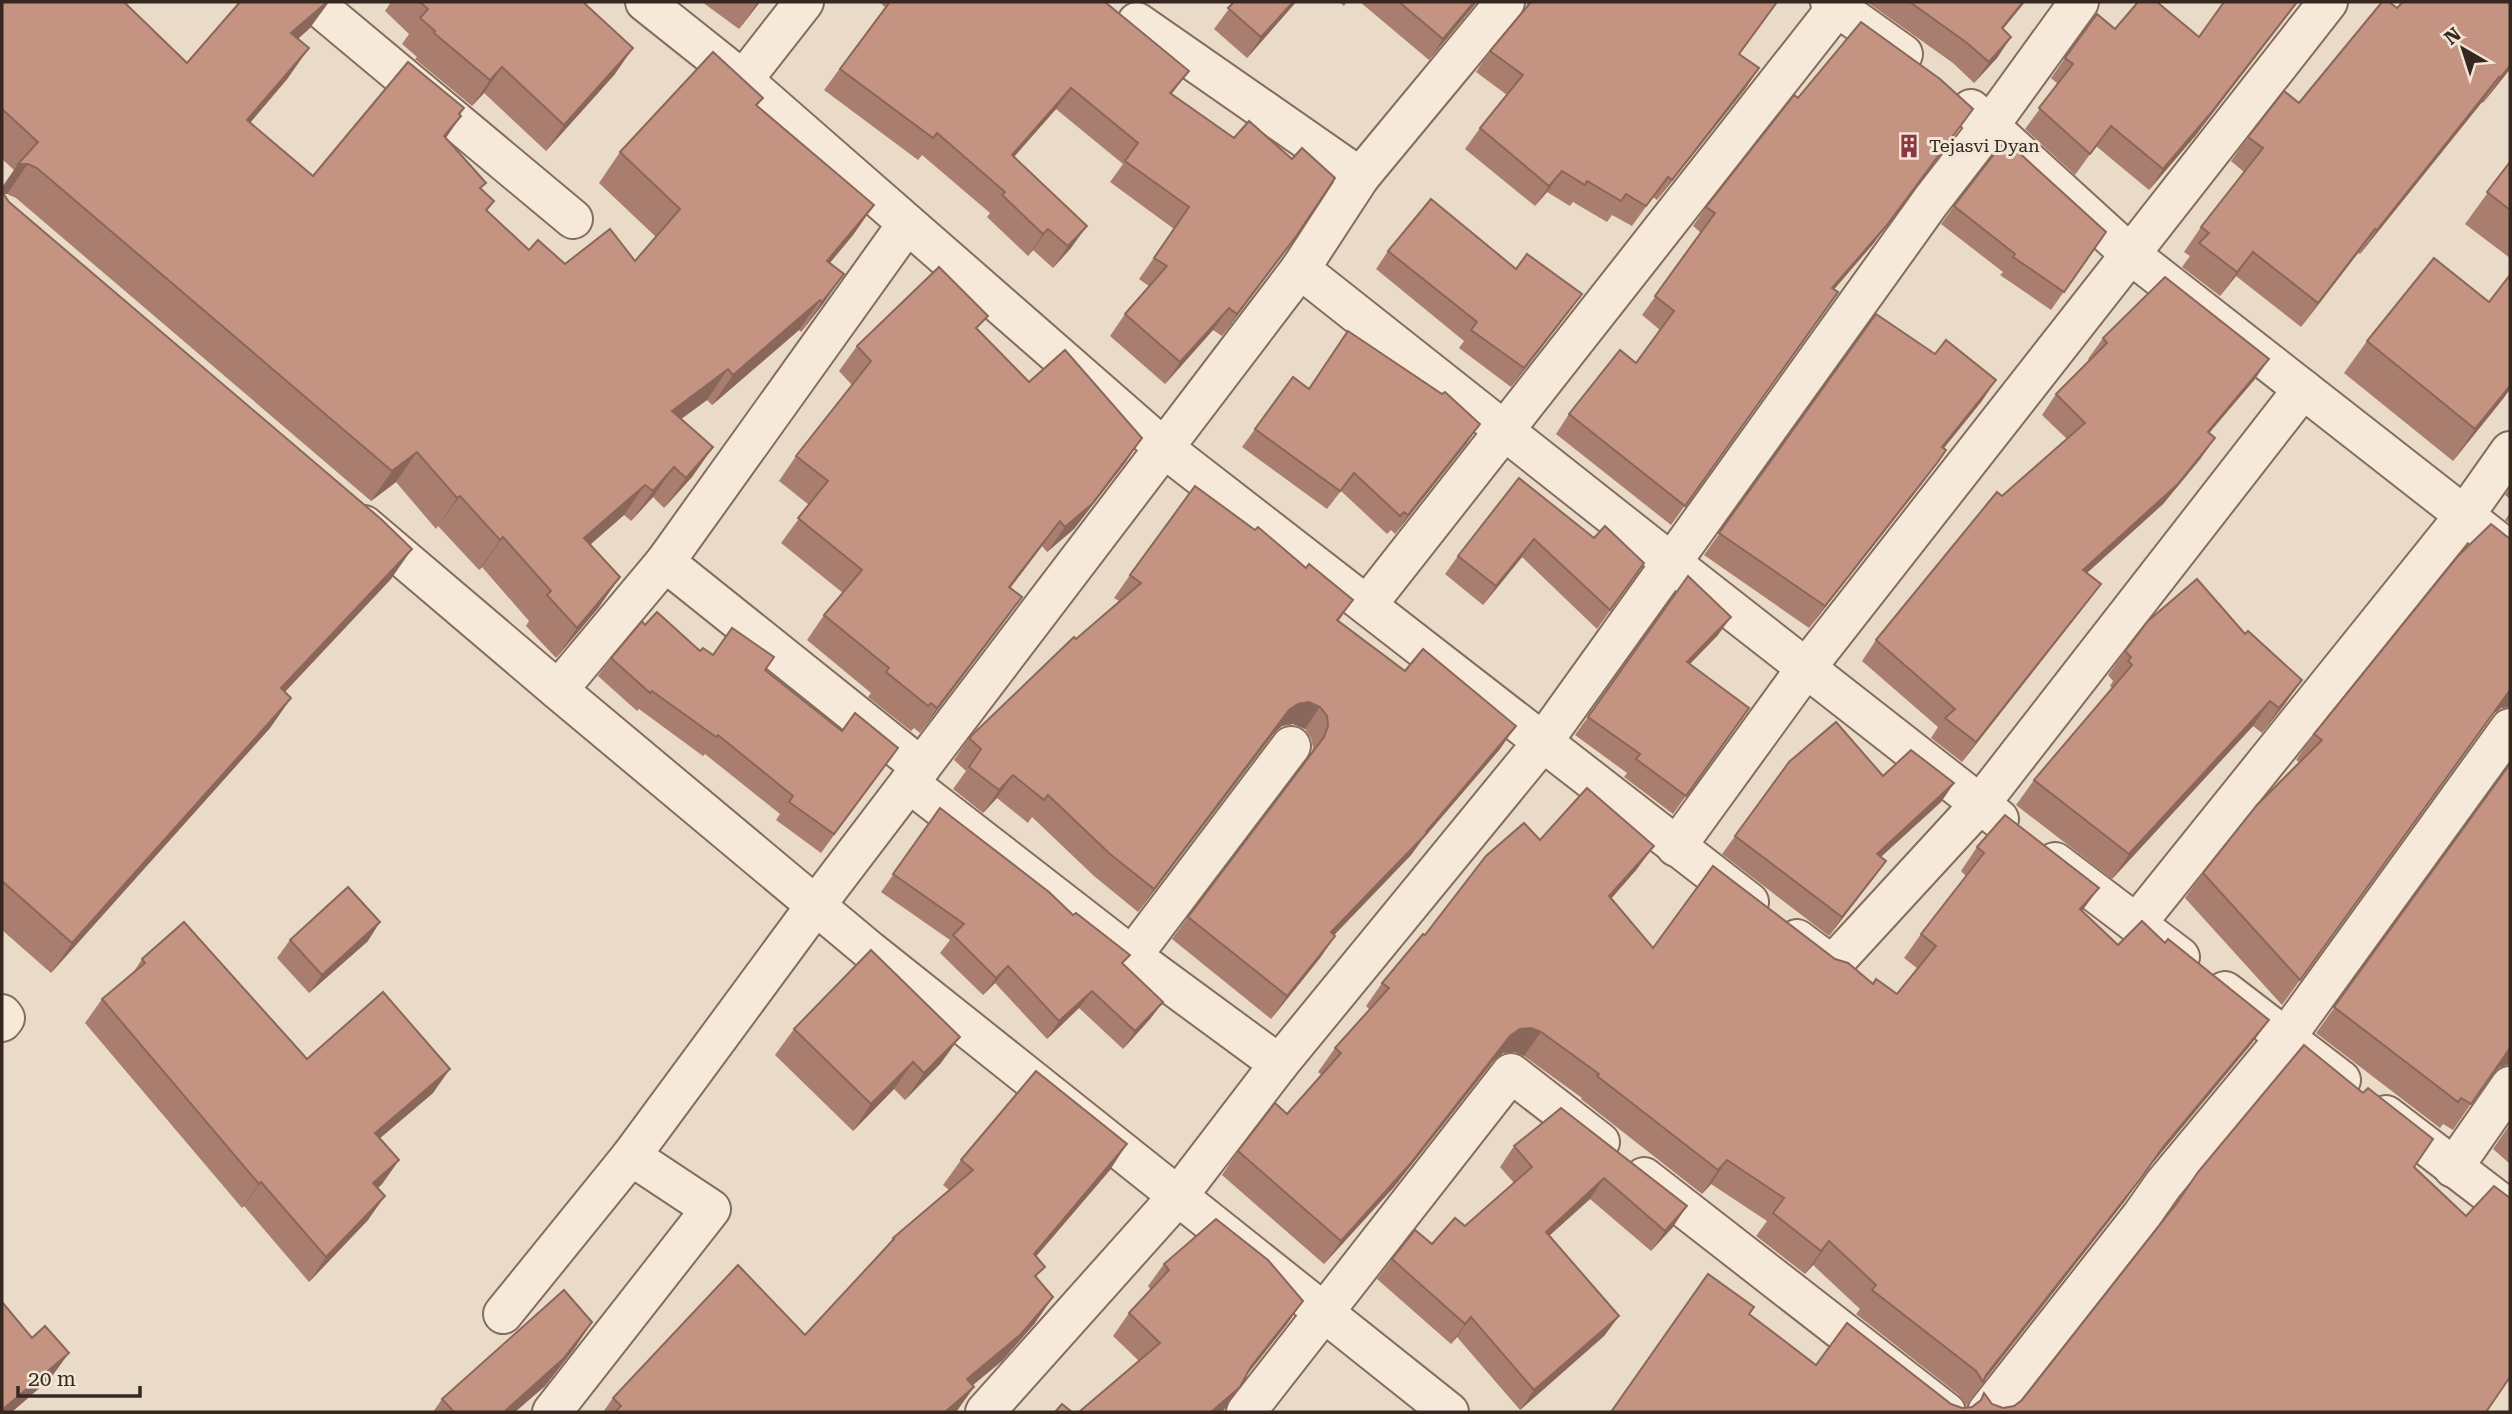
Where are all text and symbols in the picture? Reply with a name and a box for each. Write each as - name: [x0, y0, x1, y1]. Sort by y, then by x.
- north arrow: [2428, 14, 2498, 84]
- text: N: [2440, 22, 2466, 50]
- building icon: Tejasvi Dyan: [1895, 132, 1923, 160]
- place label: Tejasvi Dyan: [1929, 135, 2040, 156]
- scale bar: [18, 1354, 140, 1398]
- text: 20 m: [28, 1367, 76, 1391]

